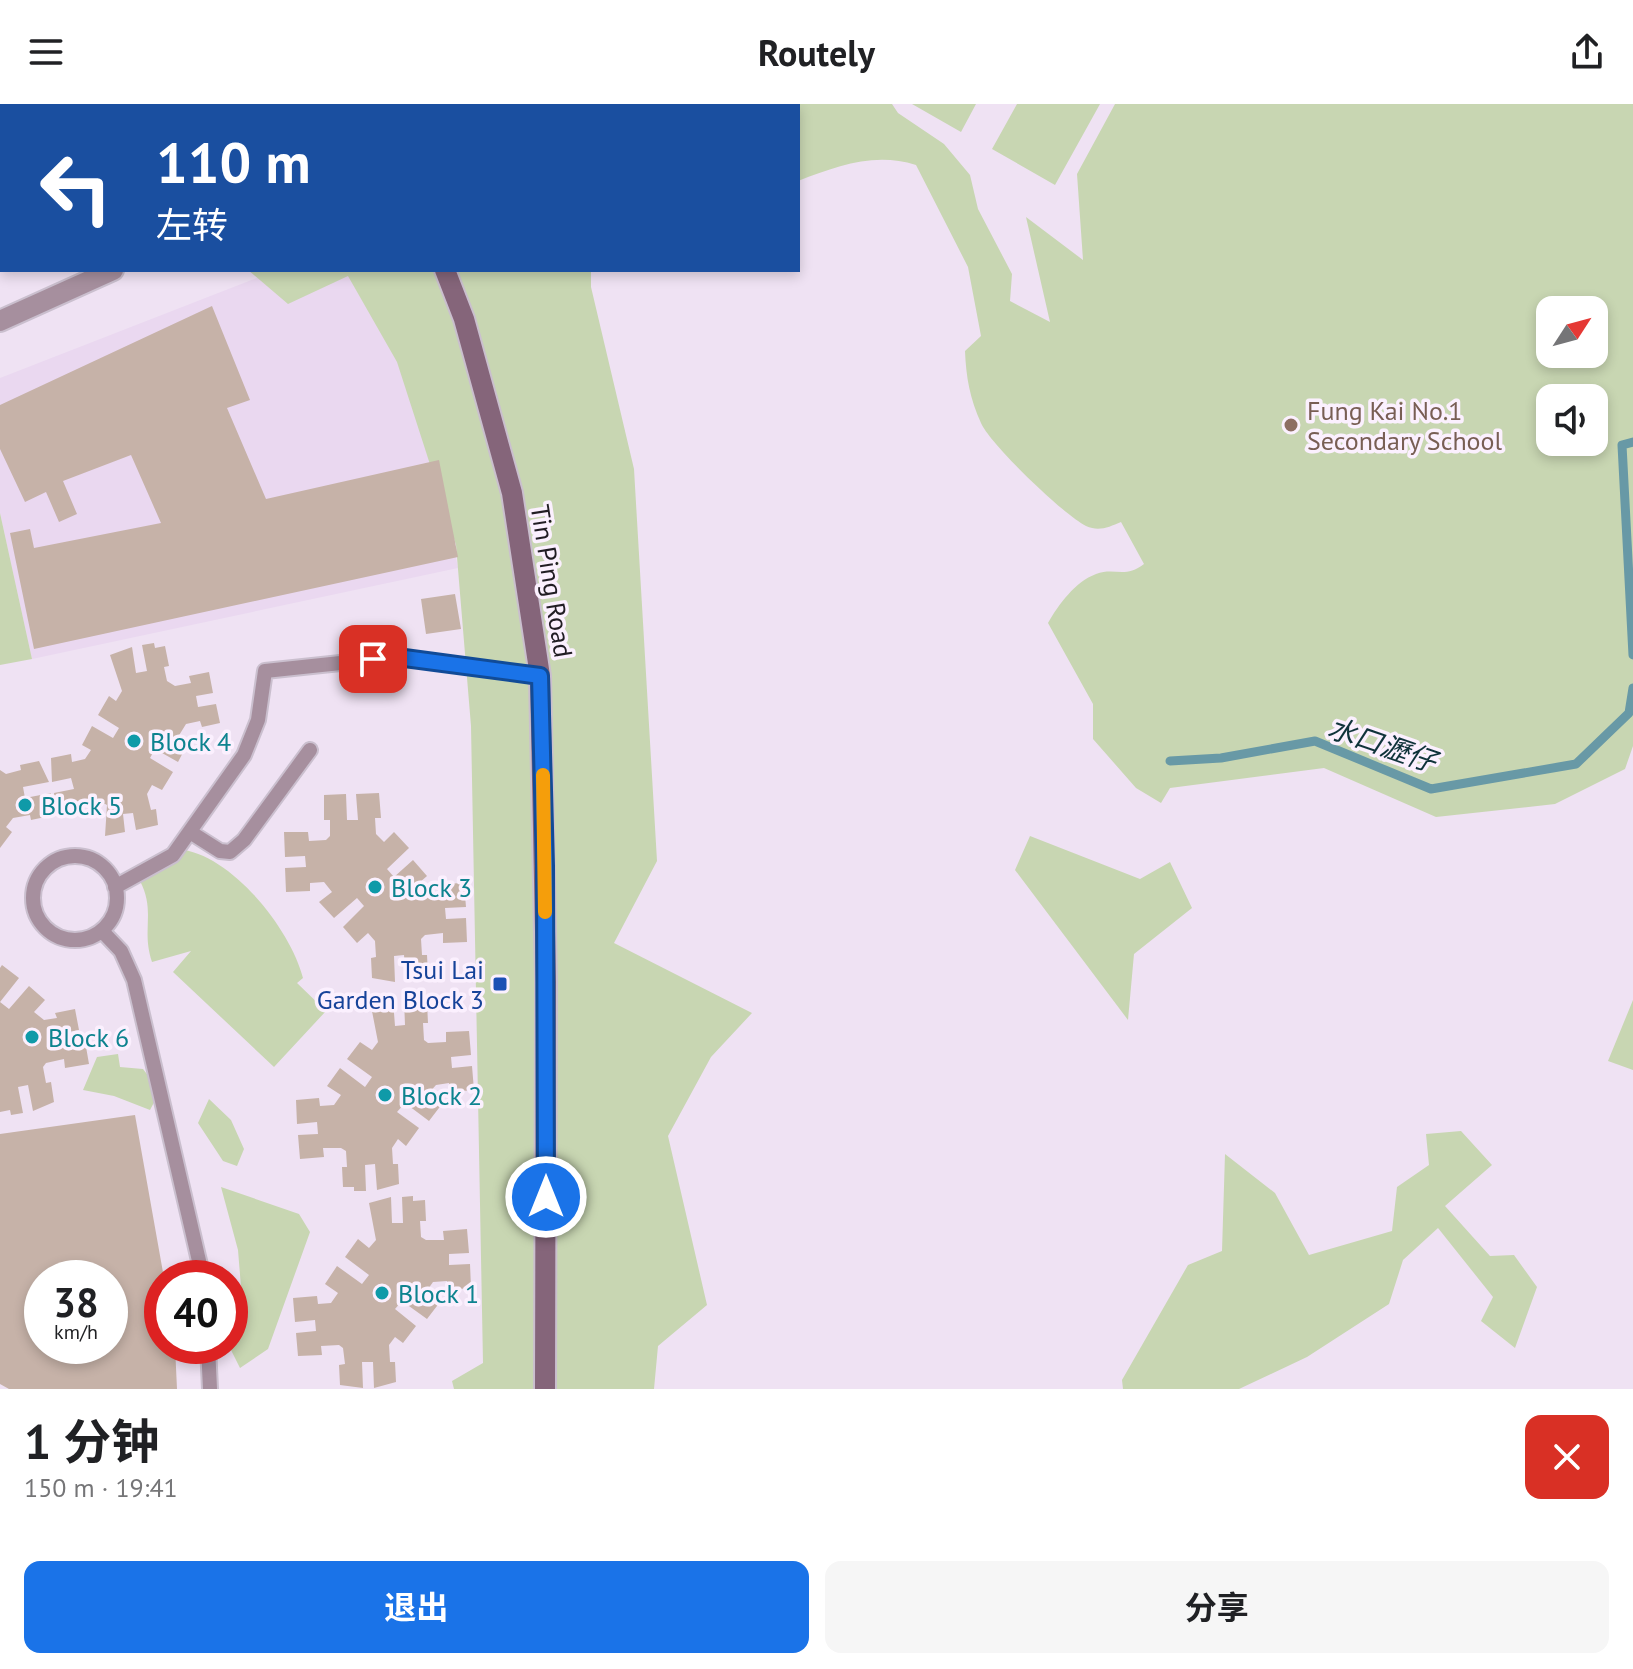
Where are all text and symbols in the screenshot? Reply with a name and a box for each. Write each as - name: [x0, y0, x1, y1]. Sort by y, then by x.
- text: Routely: [758, 29, 875, 76]
- icon: menu: [24, 30, 68, 74]
- icon: share: [1565, 30, 1609, 74]
- text: 110 m: [156, 126, 311, 198]
- icon: left: [24, 136, 128, 240]
- text: 左转: [156, 201, 228, 248]
- north arrow: [1536, 296, 1608, 368]
- map controls: [1536, 296, 1608, 456]
- button: sound: [1536, 384, 1608, 456]
- place label: Fung Kai No.1 Secondary School: [1307, 394, 1502, 457]
- marker: Fung Kai No.1 Secondary School: [1282, 416, 1300, 434]
- street label: Tin Ping Road: [524, 502, 580, 660]
- pin: [339, 625, 407, 693]
- icon: arrive: [351, 637, 395, 681]
- water label: 水口瀝仔: [1323, 708, 1445, 781]
- place label: Block 4: [150, 725, 231, 758]
- marker: Block 4: [125, 732, 143, 750]
- place label: Block 5: [41, 789, 122, 822]
- marker: Block 5: [16, 796, 34, 814]
- place label: Block 3: [391, 871, 472, 904]
- marker: Block 3: [366, 878, 384, 896]
- place label: Tsui Lai Garden Block 3: [317, 953, 484, 1016]
- marker: Tsui Lai Garden Block 3: [491, 975, 509, 993]
- place label: Block 6: [48, 1021, 129, 1054]
- marker: Block 6: [23, 1028, 41, 1046]
- place label: Block 2: [401, 1079, 482, 1112]
- marker: Block 2: [376, 1086, 394, 1104]
- position arrow: [504, 1155, 588, 1239]
- speed limit sign: 40: [144, 1260, 248, 1364]
- text: 38: [53, 1276, 99, 1328]
- place label: Block 1: [398, 1277, 479, 1310]
- marker: Block 1: [373, 1284, 391, 1302]
- text: km/h: [54, 1319, 98, 1345]
- text: 1 分钟: [24, 1410, 159, 1472]
- button: close: [1525, 1415, 1609, 1499]
- text: 150 m · 19:41: [24, 1471, 178, 1504]
- button: 退出: [24, 1561, 809, 1653]
- button: 分享: [825, 1561, 1609, 1653]

